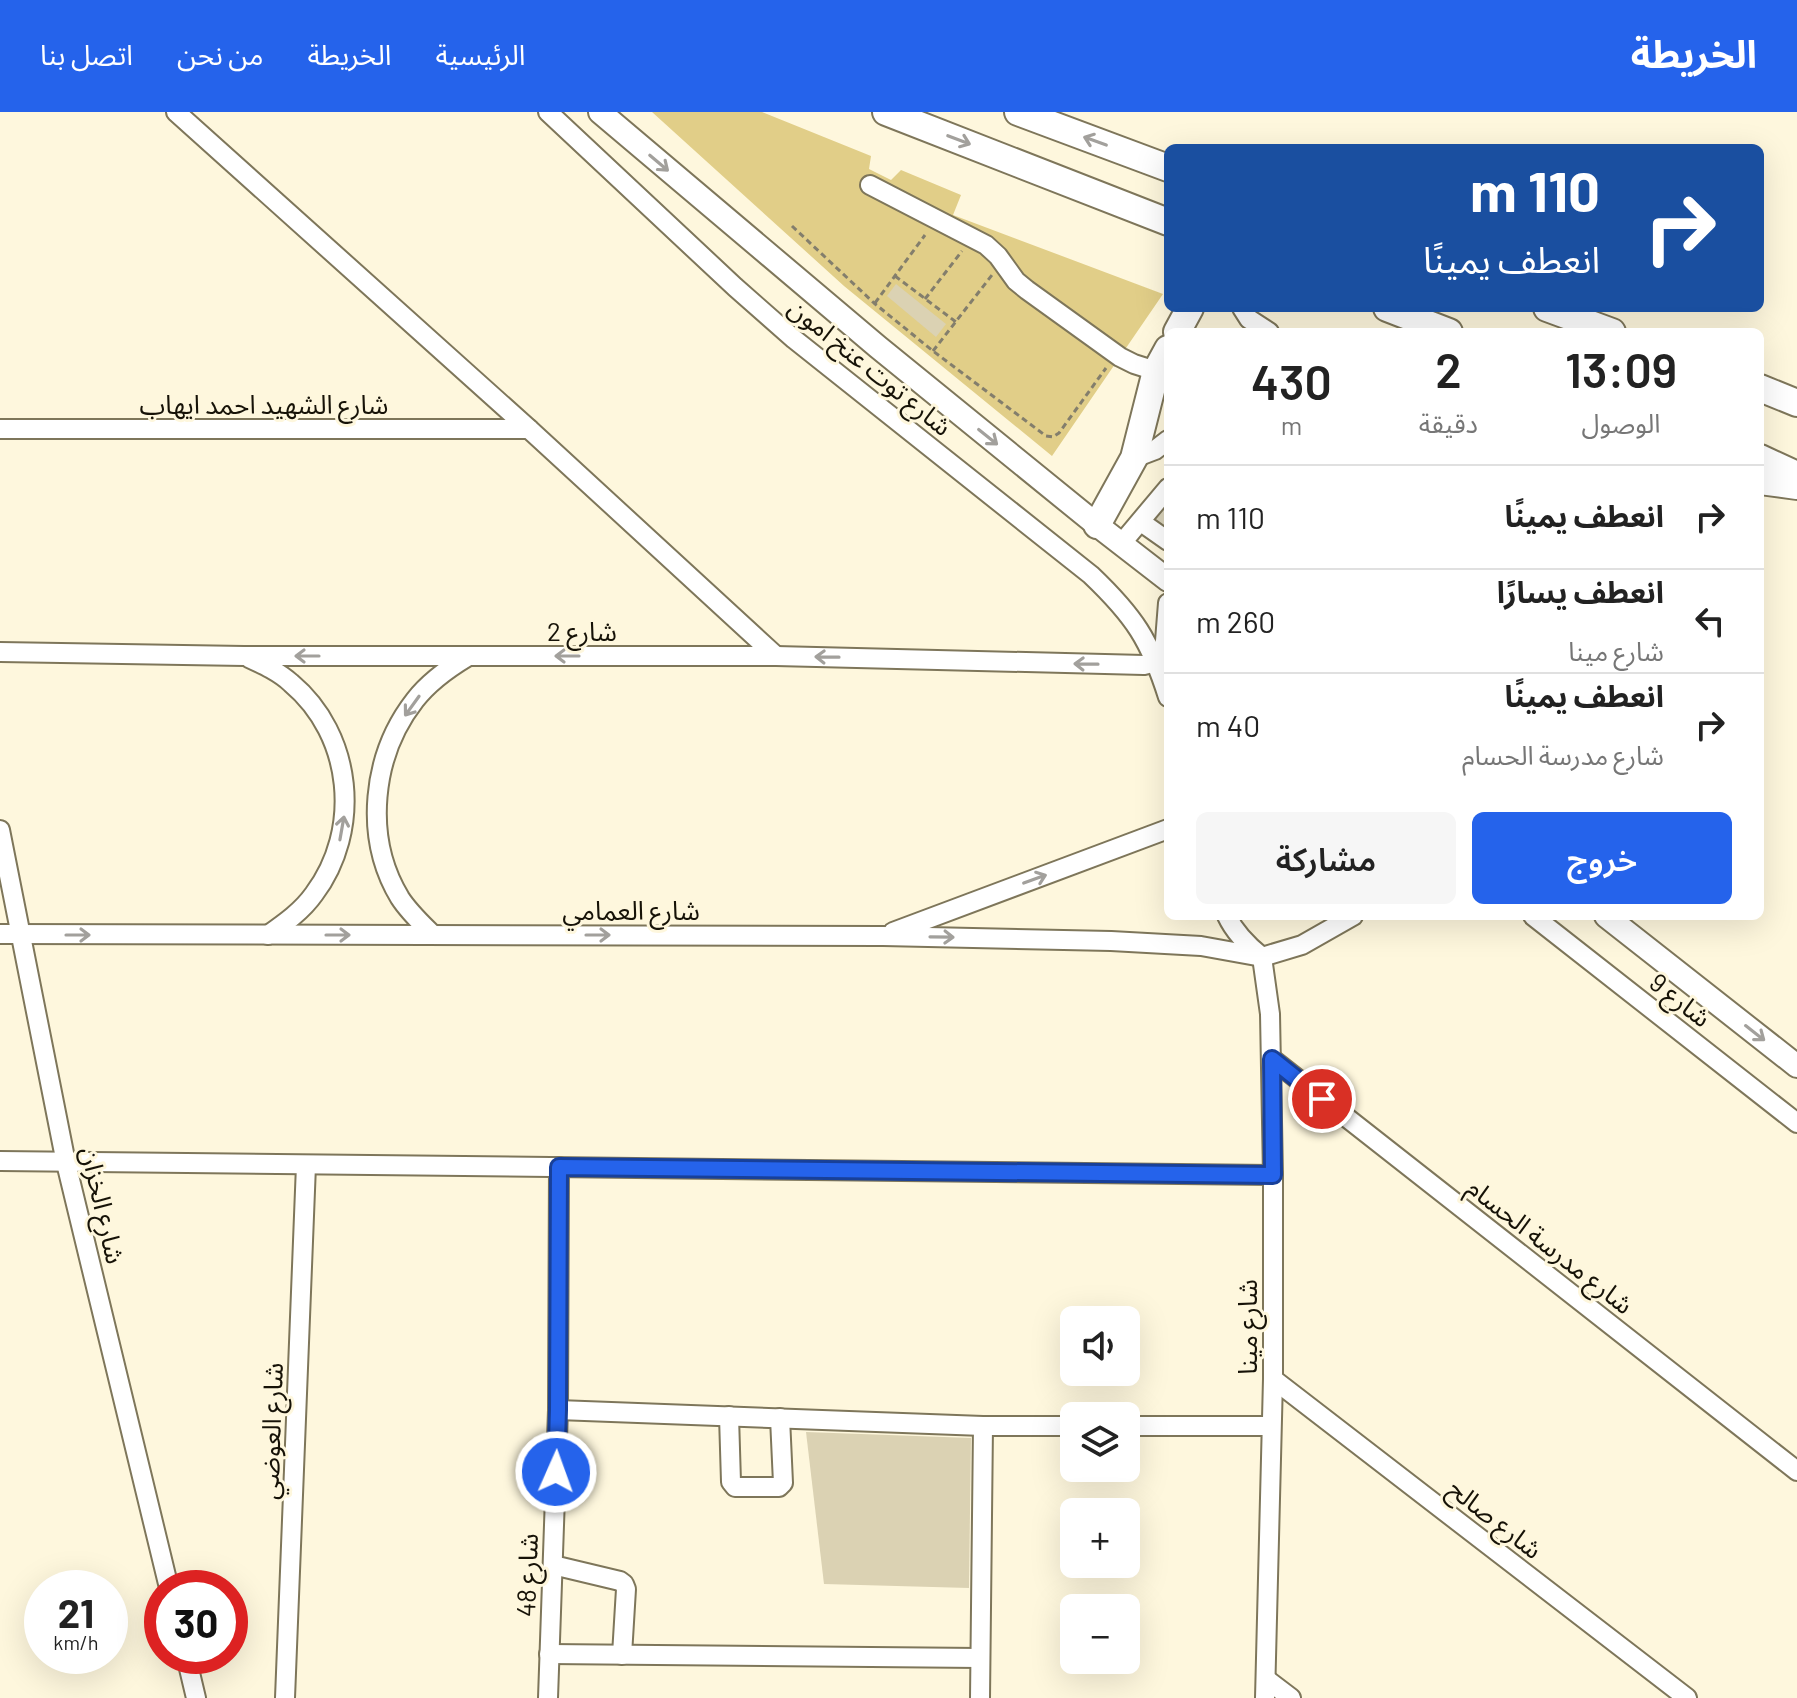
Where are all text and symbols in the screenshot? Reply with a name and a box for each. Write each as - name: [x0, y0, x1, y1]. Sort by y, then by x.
- text: الخريطة: [1631, 30, 1757, 76]
- text: اتصل بنا: [40, 37, 133, 71]
- text: من نحن: [177, 37, 264, 71]
- text: الخريطة: [308, 37, 391, 71]
- text: الرئيسية: [435, 37, 525, 71]
- one-way arrow: [1083, 132, 1108, 147]
- one-way arrow: [946, 134, 971, 149]
- one-way arrow: [648, 154, 669, 172]
- text: 110 m: [1470, 156, 1600, 223]
- icon: right: [1628, 176, 1732, 280]
- text: انعطف يمينًا: [1423, 237, 1600, 280]
- street label: شارع توت عنخ امون: [779, 291, 959, 446]
- text: 2: [1435, 340, 1462, 398]
- text: 13:09: [1565, 340, 1677, 398]
- text: 430: [1251, 352, 1332, 410]
- street label: شارع الشهيد احمد ايهاب: [140, 388, 388, 424]
- text: دقيقة: [1419, 407, 1478, 438]
- text: الوصول: [1581, 407, 1661, 438]
- text: m: [1281, 409, 1302, 440]
- one-way arrow: [977, 428, 998, 446]
- icon: right: [1688, 495, 1732, 539]
- text: انعطف يمينًا: [1505, 497, 1664, 533]
- text: 110 m: [1196, 499, 1265, 535]
- text: انعطف يسارًا: [1497, 573, 1664, 609]
- icon: left: [1688, 599, 1732, 643]
- text: 260 m: [1196, 603, 1275, 639]
- street label: شارع 2: [547, 615, 617, 651]
- text: شارع مينا: [1568, 635, 1664, 666]
- one-way arrow: [294, 648, 321, 664]
- one-way arrow: [554, 648, 581, 663]
- one-way arrow: [814, 650, 841, 665]
- one-way arrow: [1073, 656, 1100, 671]
- text: انعطف يمينًا: [1505, 677, 1664, 713]
- one-way arrow: [403, 695, 420, 717]
- icon: right: [1688, 703, 1732, 747]
- text: 40 m: [1196, 707, 1260, 743]
- text: شارع مدرسة الحسام: [1462, 739, 1664, 770]
- button: مشاركة: [1196, 812, 1456, 904]
- button: خروج: [1472, 812, 1732, 904]
- one-way arrow: [336, 816, 351, 842]
- one-way arrow: [1022, 871, 1047, 885]
- street label: شارع العمامي: [562, 894, 700, 931]
- one-way arrow: [64, 927, 91, 943]
- one-way arrow: [324, 927, 351, 943]
- one-way arrow: [584, 927, 611, 943]
- one-way arrow: [928, 929, 955, 945]
- street label: شارع 9: [1641, 965, 1718, 1037]
- one-way arrow: [1744, 1025, 1765, 1042]
- pin: [1288, 1065, 1356, 1133]
- icon: arrive: [1300, 1077, 1344, 1121]
- street label: شارع الخزان: [71, 1144, 132, 1268]
- street label: شارع مدرسة الحسام: [1458, 1171, 1640, 1324]
- street label: شارع مينا: [1231, 1279, 1267, 1375]
- map controls: [1060, 1306, 1140, 1674]
- button: sound: [1060, 1306, 1140, 1386]
- street label: شارع العوضي: [252, 1362, 294, 1500]
- button: layers: [1060, 1402, 1140, 1482]
- position arrow: [514, 1430, 598, 1514]
- street label: شارع صالح: [1439, 1472, 1549, 1569]
- button: +: [1060, 1498, 1140, 1578]
- street label: شارع 48: [509, 1533, 548, 1618]
- speed limit sign: 30: [144, 1570, 248, 1674]
- text: 21: [58, 1588, 94, 1636]
- button: −: [1060, 1594, 1140, 1674]
- text: km/h: [53, 1630, 99, 1654]

